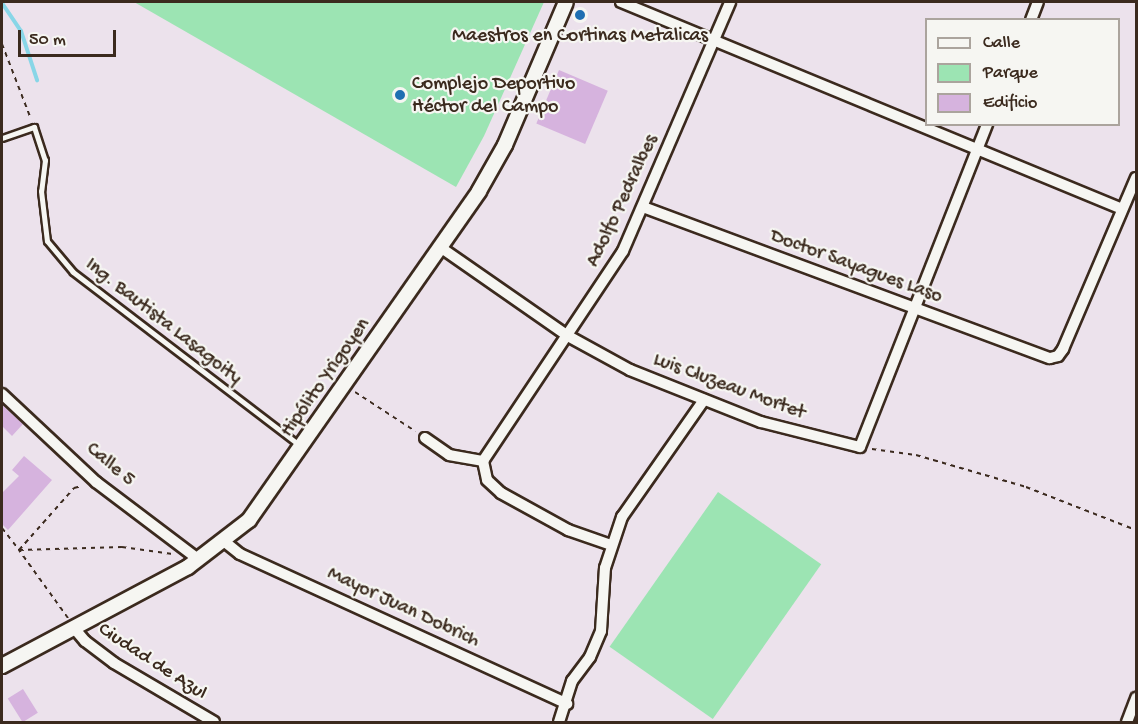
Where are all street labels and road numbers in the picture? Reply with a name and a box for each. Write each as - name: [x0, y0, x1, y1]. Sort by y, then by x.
- street label: Adolfo Pedralbes: [582, 131, 664, 271]
- street label: Doctor Sayagues Laso: [767, 225, 945, 309]
- street label: Ing. Bautista Lasagoity: [80, 253, 246, 391]
- street label: Hipólito Yrigoyen: [276, 314, 376, 442]
- street label: Luis Cluzeau Mortet: [650, 348, 808, 426]
- street label: Calle 5: [81, 438, 139, 492]
- street label: Mayor Juan Dobrich: [323, 562, 483, 654]
- street label: Ciudad de Azul: [93, 618, 211, 706]

